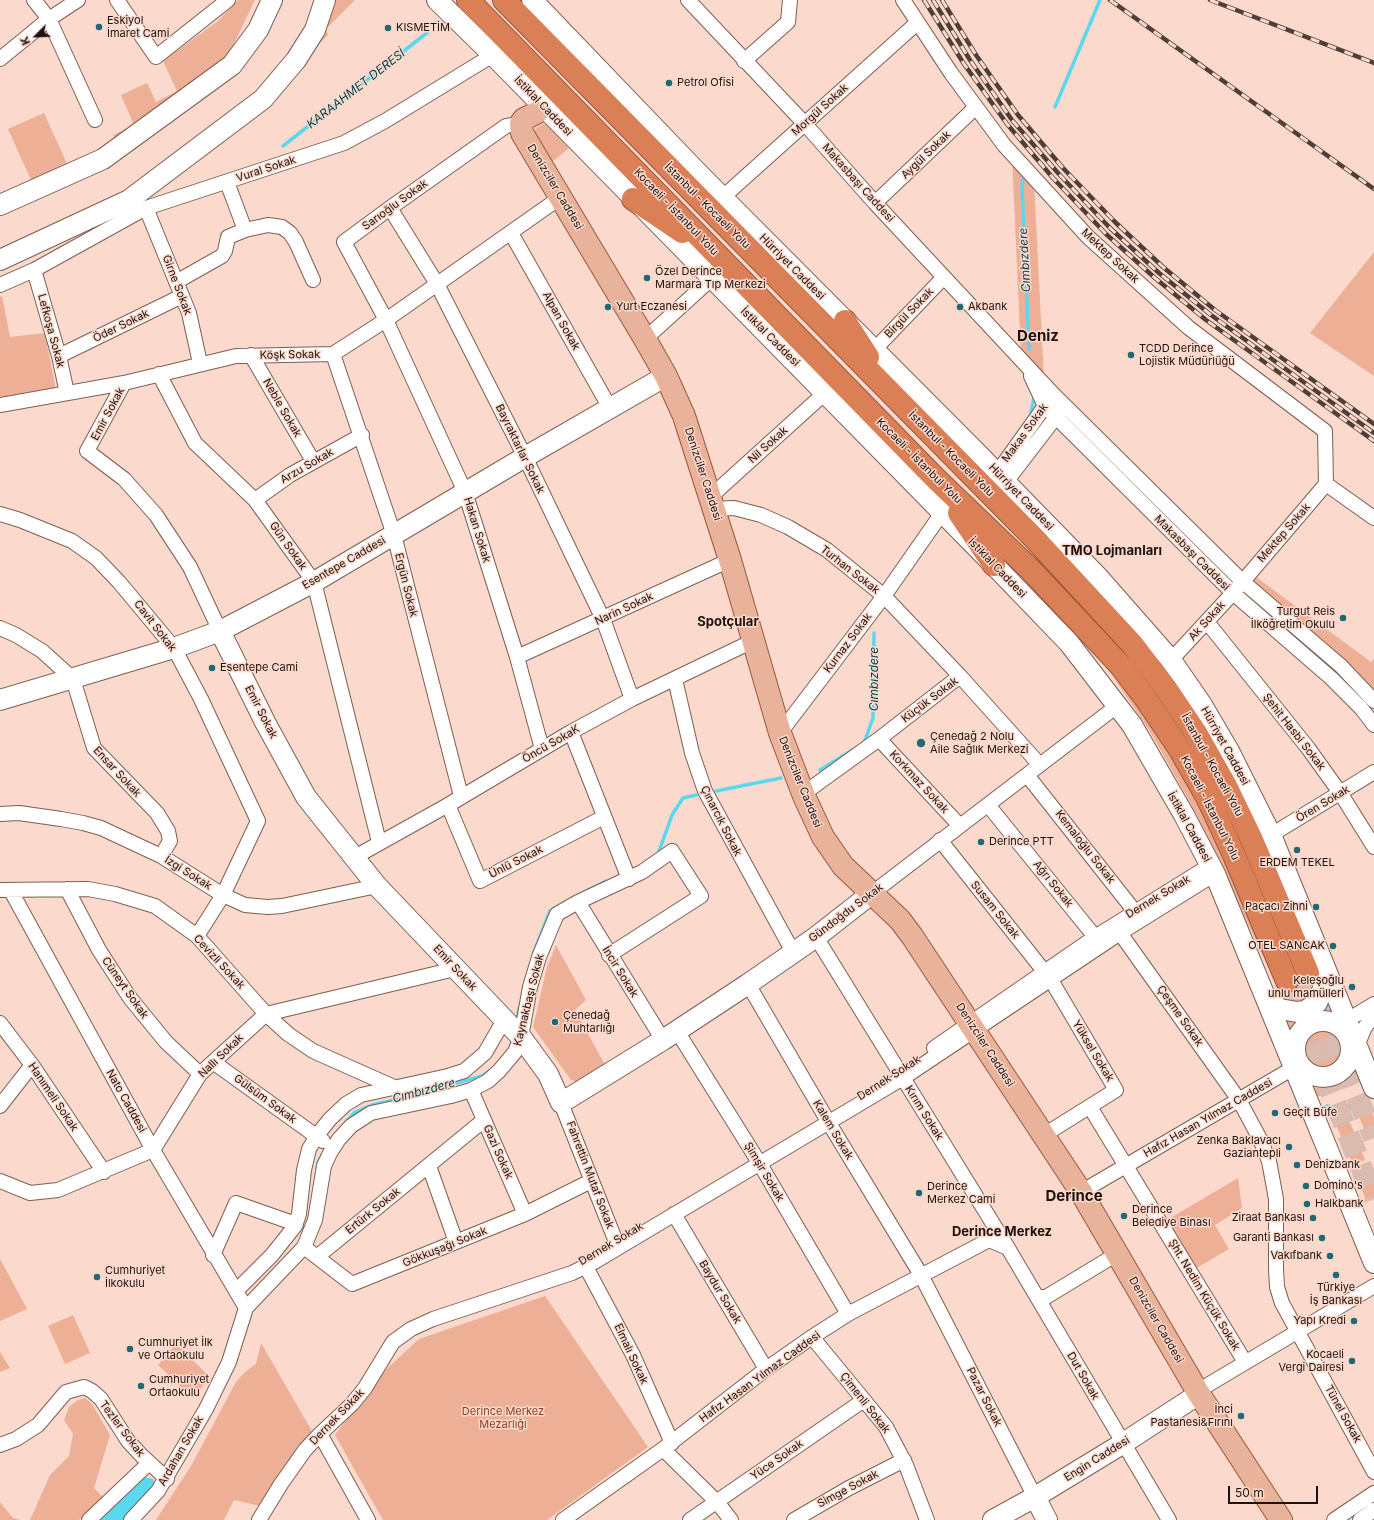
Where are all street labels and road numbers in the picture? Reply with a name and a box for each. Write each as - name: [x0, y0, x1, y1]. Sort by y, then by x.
- street label: İstiklal Caddesi: [511, 73, 575, 139]
- street label: Morgül Sokak: [789, 81, 851, 139]
- street label: Aygül Sokak: [898, 128, 954, 182]
- street label: Makasbaşı Caddesi: [819, 141, 897, 225]
- street label: Denizciler Caddesi: [524, 142, 586, 232]
- street label: Vural Sokak: [234, 153, 298, 185]
- street label: İstanbul - Kocaeli Yolu: [661, 160, 753, 252]
- street label: Kocaeli - İstanbul Yolu: [631, 166, 721, 258]
- street label: Sarıoğlu Sokak: [360, 177, 430, 233]
- street label: Mektep Sokak: [1078, 226, 1142, 286]
- street label: Hürriyet Caddesi: [756, 231, 828, 303]
- street label: Girne Sokak: [160, 253, 194, 317]
- street label: Birgül Sokak: [882, 285, 936, 341]
- street label: Alpan Sokak: [540, 289, 582, 353]
- street label: Lefkoşa Sokak: [35, 293, 67, 369]
- street label: İstiklal Caddesi: [738, 305, 802, 369]
- street label: Öder Sokak: [91, 307, 151, 345]
- street label: Köşk Sokak: [260, 348, 320, 362]
- street label: Neble Sokak: [260, 376, 304, 440]
- street label: Emir Sokak: [89, 385, 127, 443]
- street label: Makas Sokak: [999, 401, 1051, 465]
- street label: Bayraktarlar Sokak: [493, 402, 547, 496]
- street label: İstanbul - Kocaeli Yolu: [905, 408, 997, 500]
- street label: Kocaeli - İstanbul Yolu: [873, 415, 965, 507]
- street label: Nil Sokak: [746, 424, 790, 466]
- street label: Denizciler Caddesi: [682, 426, 724, 522]
- street label: Arzu Sokak: [278, 445, 336, 487]
- street label: Hürriyet Caddesi: [986, 461, 1056, 533]
- street label: Hakan Sokak: [461, 496, 493, 564]
- street label: Mektep Sokak: [1255, 501, 1313, 565]
- street label: Makasbaşı Caddesi: [1152, 513, 1232, 593]
- street label: Gün Sokak: [266, 519, 310, 573]
- street label: Esentepe Caddesi: [300, 534, 388, 592]
- street label: İstiklal Caddesi: [965, 535, 1029, 601]
- street label: Turhan Sokak: [818, 543, 882, 597]
- street label: Ergün Sokak: [392, 552, 420, 618]
- street label: Narin Sokak: [593, 590, 655, 628]
- street label: Cavit Sokak: [131, 598, 179, 654]
- street label: Ak Sokak: [1186, 599, 1228, 643]
- street label: Kurnaz Sokak: [821, 610, 875, 676]
- street label: Küçük Sokak: [899, 674, 961, 726]
- street label: Emir Sokak: [242, 683, 280, 741]
- street label: Şehit Hasbi Sokak: [1260, 691, 1328, 773]
- street label: Hürriyet Caddesi: [1198, 704, 1252, 788]
- street label: İstanbul - Kocaeli Yolu: [1178, 711, 1246, 819]
- street label: Öncü SokaK: [520, 722, 582, 766]
- street label: Denizciler Caddesi: [776, 734, 824, 830]
- street label: Ensar Sokak: [90, 744, 144, 800]
- street label: Korkmaz Sokak: [887, 748, 951, 816]
- street label: Kocaeli - İstanbul Yolu: [1178, 754, 1242, 862]
- street label: Ören Sokak: [1294, 783, 1352, 825]
- street label: Çınarcık Sokak: [698, 784, 744, 858]
- street label: İstiklal Caddesi: [1164, 790, 1214, 864]
- street label: Kemaloğlu Sokak: [1052, 808, 1118, 886]
- street label: Ünlü Sokak: [487, 843, 545, 881]
- street label: İzgi Sokak: [162, 853, 214, 893]
- street label: Ağrı Sokak: [1030, 858, 1076, 910]
- street label: Dernek Sokak: [1123, 873, 1193, 921]
- street label: Susam Sokak: [968, 879, 1022, 941]
- street label: Gündoğdu Sokak: [806, 881, 886, 945]
- street label: Cevizli Sokak: [190, 932, 248, 992]
- street label: Emir Sokak: [430, 942, 480, 994]
- street label: İncir Sokak: [599, 944, 641, 1000]
- street label: Kaynakbaşı Sokak: [511, 952, 547, 1048]
- street label: Cüneyt Sokak: [99, 955, 151, 1021]
- street label: Çeşme Sokak: [1154, 983, 1206, 1049]
- street label: Denizciler Caddesi: [953, 1001, 1017, 1089]
- street label: Yüksel Sokak: [1069, 1018, 1117, 1084]
- street label: Nallı Sokak: [196, 1031, 246, 1081]
- street label: Dernek Sokak: [855, 1053, 923, 1103]
- street label: Hanımeli Sokak: [25, 1060, 81, 1134]
- street label: Nato Caddesi: [103, 1067, 149, 1135]
- street label: Gülsüm Sokak: [231, 1072, 299, 1126]
- street label: Hafız Hasan Yılmaz Caddesi: [1141, 1076, 1275, 1160]
- street label: Kırım Sokak: [902, 1083, 946, 1143]
- street label: Kalem Sokak: [810, 1098, 856, 1162]
- street label: Fahrettin Mutaf Sokak: [563, 1120, 617, 1230]
- street label: Gazi Sokak: [480, 1123, 516, 1181]
- street label: Şimşir Sokak: [741, 1140, 787, 1204]
- street label: Ertürk Sokak: [343, 1185, 403, 1237]
- street label: Dernek Sokak: [576, 1220, 646, 1268]
- street label: Gökkuşağı Sokak: [401, 1224, 489, 1270]
- street label: Şht. Nedim Küçük Sokak: [1165, 1237, 1243, 1353]
- street label: Baydur Sokak: [696, 1258, 744, 1326]
- street label: Denizciler Caddesi: [1126, 1275, 1186, 1365]
- street label: Elmalı Sokak: [611, 1322, 651, 1386]
- street label: Hafız Hasan Yılmaz Caddesi: [697, 1329, 823, 1425]
- street label: Dut Sokak: [1064, 1350, 1102, 1402]
- street label: Pazar Sokak: [963, 1365, 1005, 1429]
- street label: Çimenli Sokak: [837, 1370, 893, 1436]
- street label: Tünel Sokak: [1322, 1383, 1364, 1445]
- street label: Dernek Sokak: [307, 1386, 367, 1448]
- street label: Tezler Sokak: [97, 1398, 147, 1460]
- street label: Ardahan Sokak: [156, 1414, 206, 1488]
- street label: Engin Caddesi: [1062, 1434, 1132, 1484]
- street label: Yüce Sokak: [748, 1437, 806, 1483]
- street label: Simge Sokak: [815, 1467, 881, 1511]

